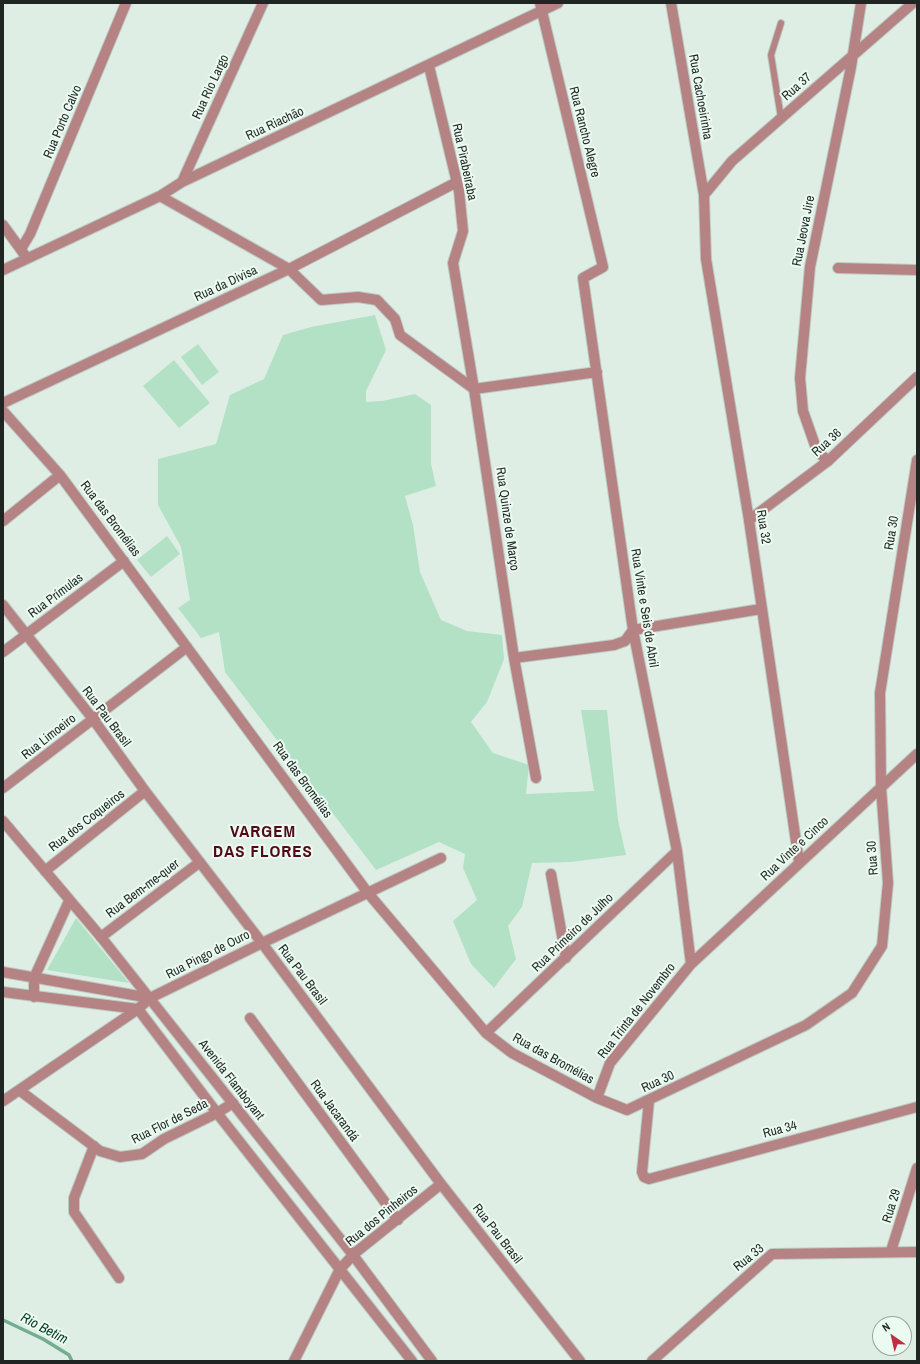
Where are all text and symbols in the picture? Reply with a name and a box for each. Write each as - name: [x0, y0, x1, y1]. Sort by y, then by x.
- street label: Rua Rio Largo: [189, 52, 233, 122]
- street label: Rua Cachoeirinha: [685, 53, 715, 141]
- street label: Rua 37: [779, 70, 815, 104]
- street label: Rua Porto Calvo: [41, 83, 85, 161]
- street label: Rua Rancho Alegre: [565, 85, 603, 179]
- street label: Rua Riachão: [244, 104, 306, 144]
- street label: Rua Pirabeiraba: [448, 122, 480, 202]
- street label: Rua Jeova Jire: [790, 194, 818, 268]
- street label: Rua da Divisa: [192, 263, 260, 305]
- street label: Rua 36: [809, 426, 845, 460]
- street label: Rua Quinze de Março: [492, 466, 522, 572]
- street label: Rua das Bromélias: [76, 478, 144, 560]
- street label: Rua 32: [753, 509, 773, 545]
- street label: Rua 30: [882, 515, 902, 551]
- street label: Rua Vinte e Seis de Abril: [627, 547, 661, 669]
- street label: Rua Prímulas: [26, 570, 86, 622]
- street label: Rua Pau Brasil: [78, 684, 134, 750]
- street label: Rua Limoeiro: [19, 711, 79, 763]
- street label: Rua das Bromélias: [269, 739, 335, 821]
- street label: Rua dos Coqueiros: [46, 787, 128, 855]
- street label: Rua Vinte e Cinco: [758, 814, 832, 884]
- district label: VARGEM DAS FLORES: [213, 822, 313, 862]
- street label: Rua 30: [864, 840, 882, 876]
- street label: Rua Bem-me-quer: [103, 856, 183, 922]
- street label: Rua Primeiro de Julho: [529, 890, 617, 976]
- street label: Rua Pingo de Ouro: [164, 927, 252, 983]
- street label: Rua Pau Brasil: [274, 942, 330, 1008]
- street label: Rua Trinta de Novembro: [595, 960, 679, 1062]
- street label: Rua das Bromélias: [510, 1030, 596, 1088]
- street label: Avenida Flamboyant: [195, 1037, 267, 1123]
- street label: Rua 30: [639, 1068, 677, 1096]
- street label: Rua Jacarandá: [306, 1077, 362, 1145]
- street label: Rua Flor de Seda: [129, 1096, 211, 1148]
- street label: Rua 34: [761, 1118, 799, 1142]
- street label: Rua dos Pinheiros: [343, 1182, 421, 1250]
- street label: Rua 29: [880, 1187, 904, 1225]
- street label: Rua Pau Brasil: [469, 1201, 525, 1267]
- street label: Rua 33: [731, 1241, 767, 1275]
- water label: Rio Betim: [18, 1310, 70, 1348]
- north arrow: [872, 1316, 912, 1356]
- text: N: [879, 1319, 892, 1335]

